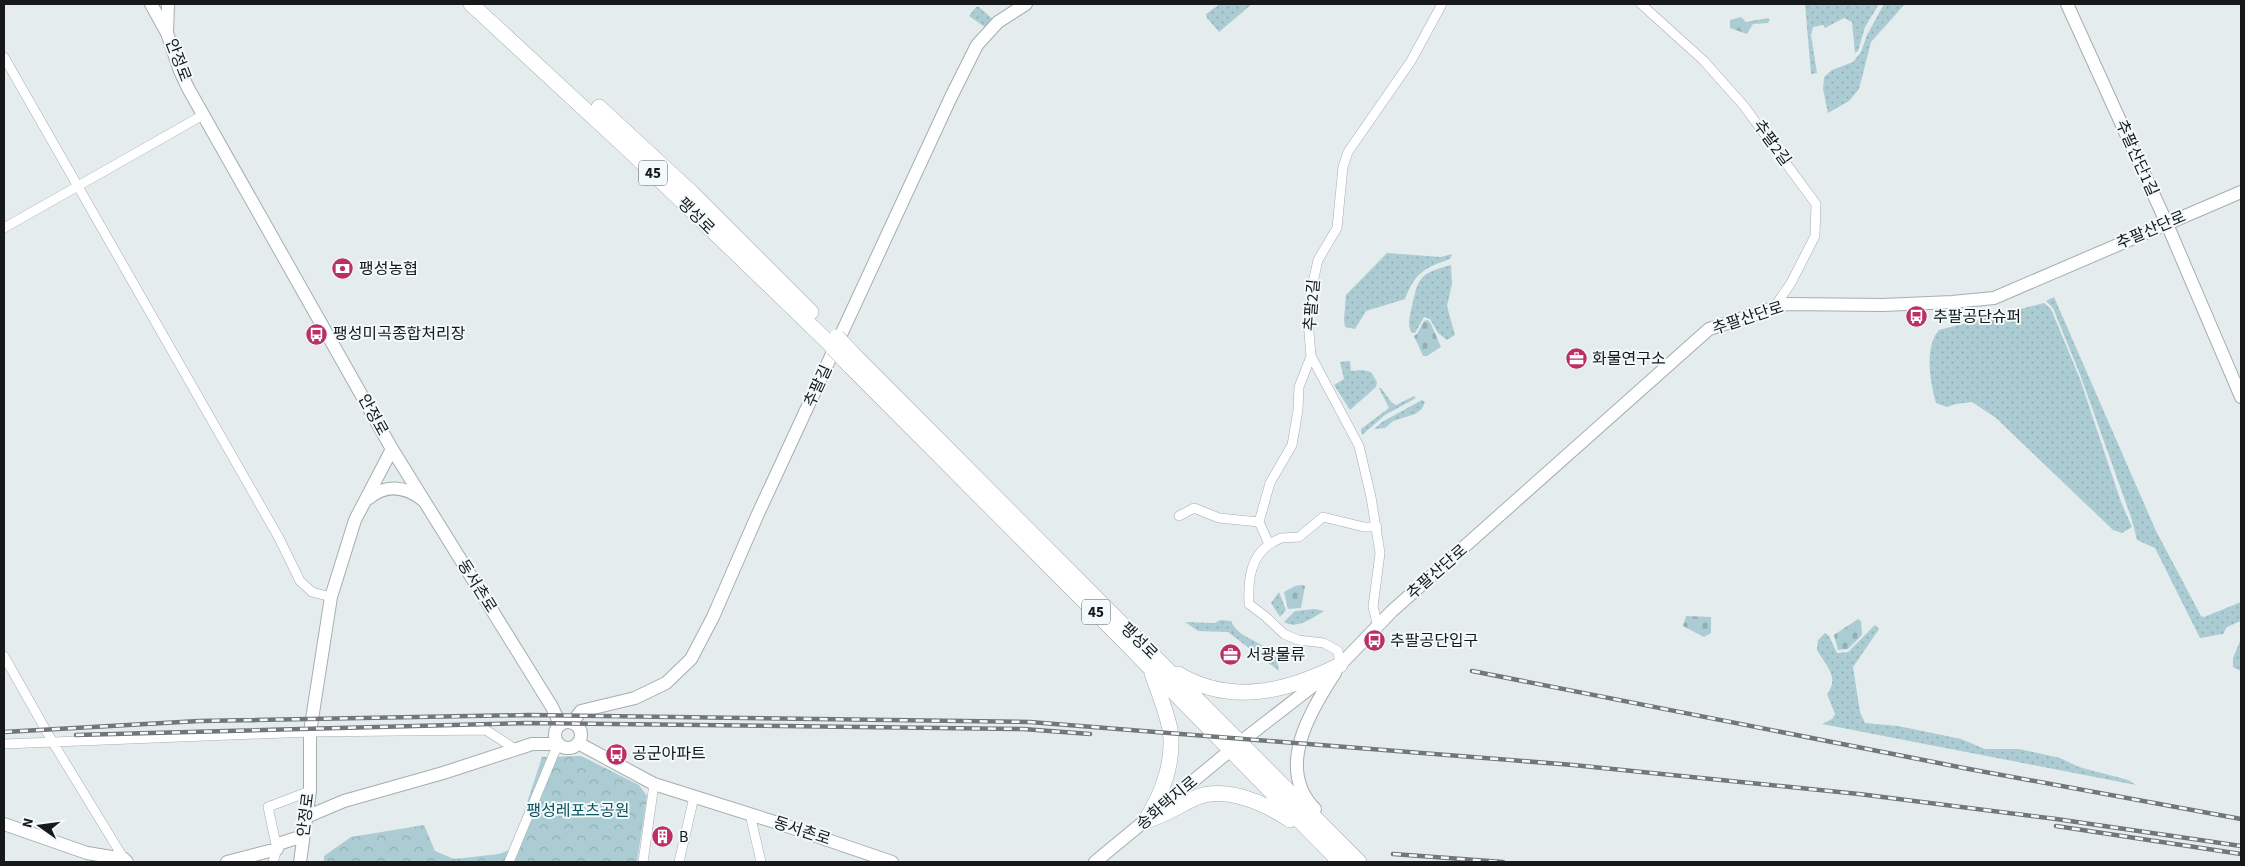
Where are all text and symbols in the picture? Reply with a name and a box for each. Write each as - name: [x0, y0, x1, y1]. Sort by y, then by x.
- street label: 안정로: [160, 35, 196, 85]
- street label: 추팔2길: [1748, 115, 1796, 171]
- street label: 추팔산단1길: [2110, 116, 2164, 200]
- road number: 45: [639, 160, 667, 186]
- street label: 팽성로: [673, 193, 720, 240]
- street label: 추팔산단로: [2113, 205, 2189, 255]
- bank icon: 팽성농협: [331, 257, 355, 281]
- place label: 팽성농협: [359, 258, 418, 280]
- street label: 추팔2길: [1299, 278, 1325, 332]
- street label: 추팔산단로: [1710, 296, 1787, 340]
- bus stop icon: 추팔공단슈퍼: [1905, 305, 1929, 329]
- place label: 추팔공단슈퍼: [1933, 306, 2021, 328]
- bus stop icon: 팽성미곡종합처리장: [305, 322, 329, 346]
- place label: 팽성미곡종합처리장: [333, 323, 466, 345]
- office icon: 화물연구소: [1564, 347, 1588, 371]
- place label: 화물연구소: [1592, 348, 1666, 370]
- street label: 추팔길: [799, 361, 837, 411]
- street label: 안정로: [353, 390, 393, 440]
- street label: 추팔산단로: [1402, 539, 1472, 604]
- street label: 동서촌로: [452, 555, 502, 617]
- road number: 45: [1082, 600, 1110, 624]
- street label: 팽성로: [1116, 618, 1163, 665]
- bus stop icon: 추팔공단입구: [1362, 629, 1386, 653]
- place label: 추팔공단입구: [1390, 630, 1478, 652]
- office icon: 서광물류: [1218, 643, 1242, 667]
- place label: 서광물류: [1246, 644, 1305, 666]
- bus stop icon: 공군아파트: [604, 742, 628, 766]
- place label: 공군아파트: [632, 743, 706, 765]
- street label: 송화택지로: [1132, 771, 1202, 835]
- street label: 안정로: [292, 791, 320, 838]
- park label: 팽성레포츠공원: [526, 800, 630, 822]
- north arrow: [15, 801, 65, 851]
- street label: 동서촌로: [771, 811, 834, 851]
- text: N: [18, 816, 39, 830]
- building icon: B: [651, 825, 675, 849]
- place label: B: [679, 826, 688, 848]

